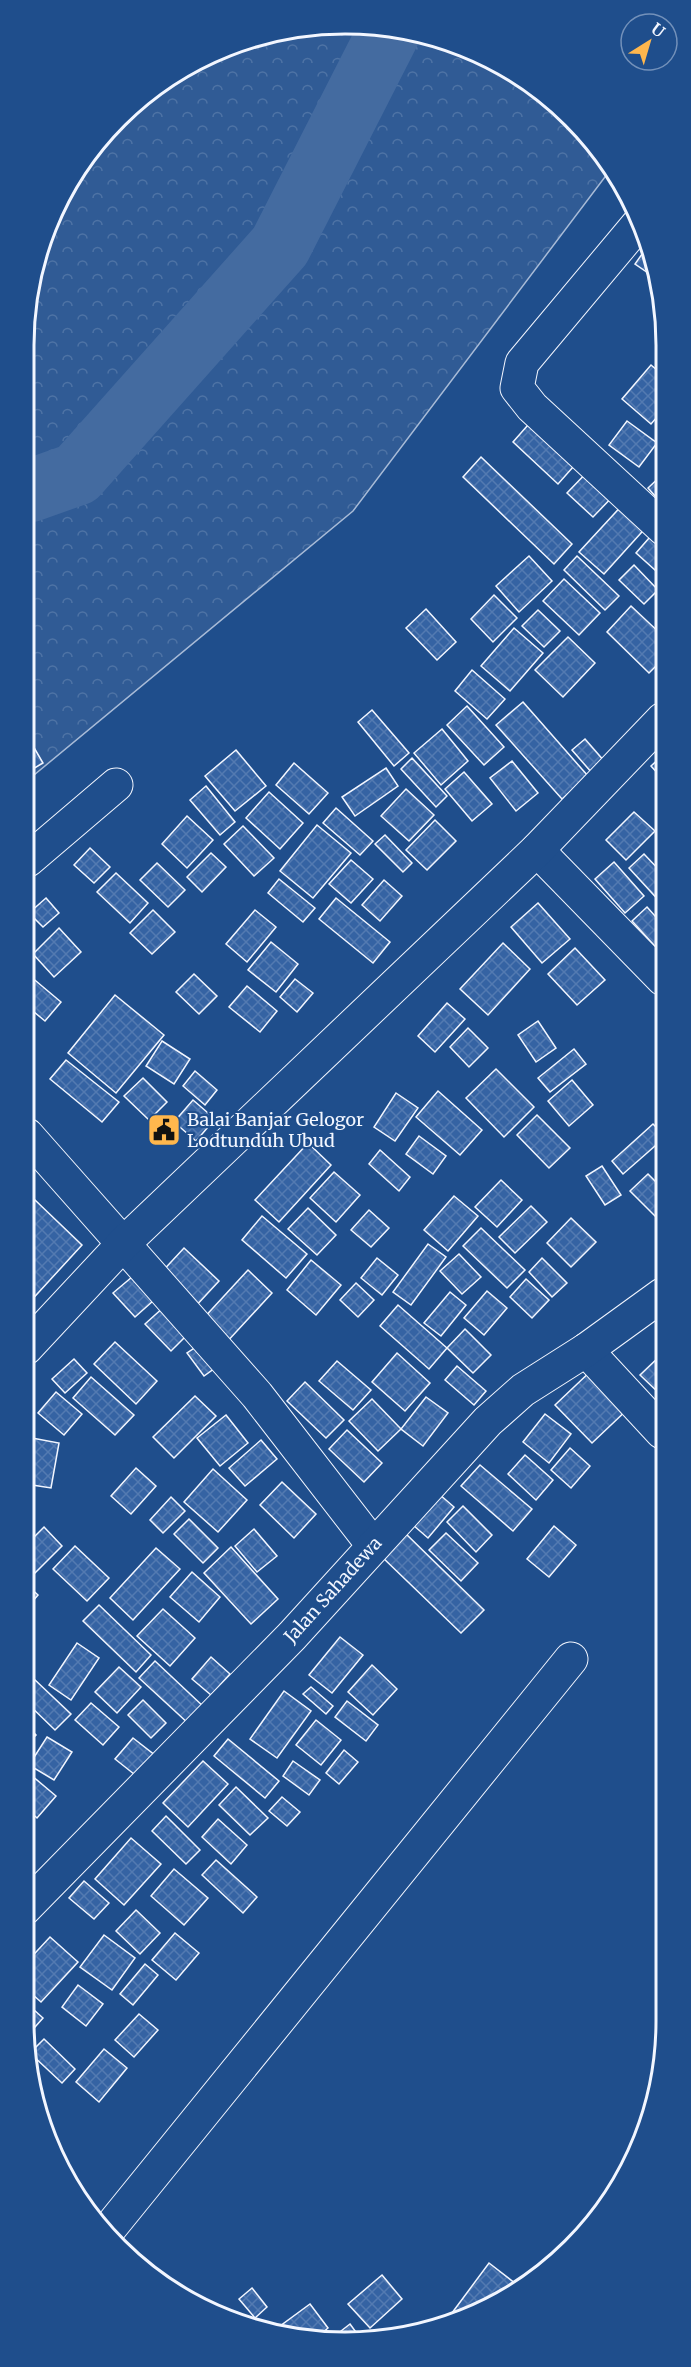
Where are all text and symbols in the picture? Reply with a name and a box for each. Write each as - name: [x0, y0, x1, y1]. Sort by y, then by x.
- north arrow: [619, 12, 679, 72]
- text: U: [647, 18, 669, 42]
- place label: Balai Banjar Gelogor Lodtunduh Ubud: [187, 1108, 364, 1152]
- public building icon: Balai Banjar Gelogor Lodtunduh Ubud: [146, 1112, 182, 1148]
- street label: Jalan Sahadewa: [278, 1532, 387, 1648]

